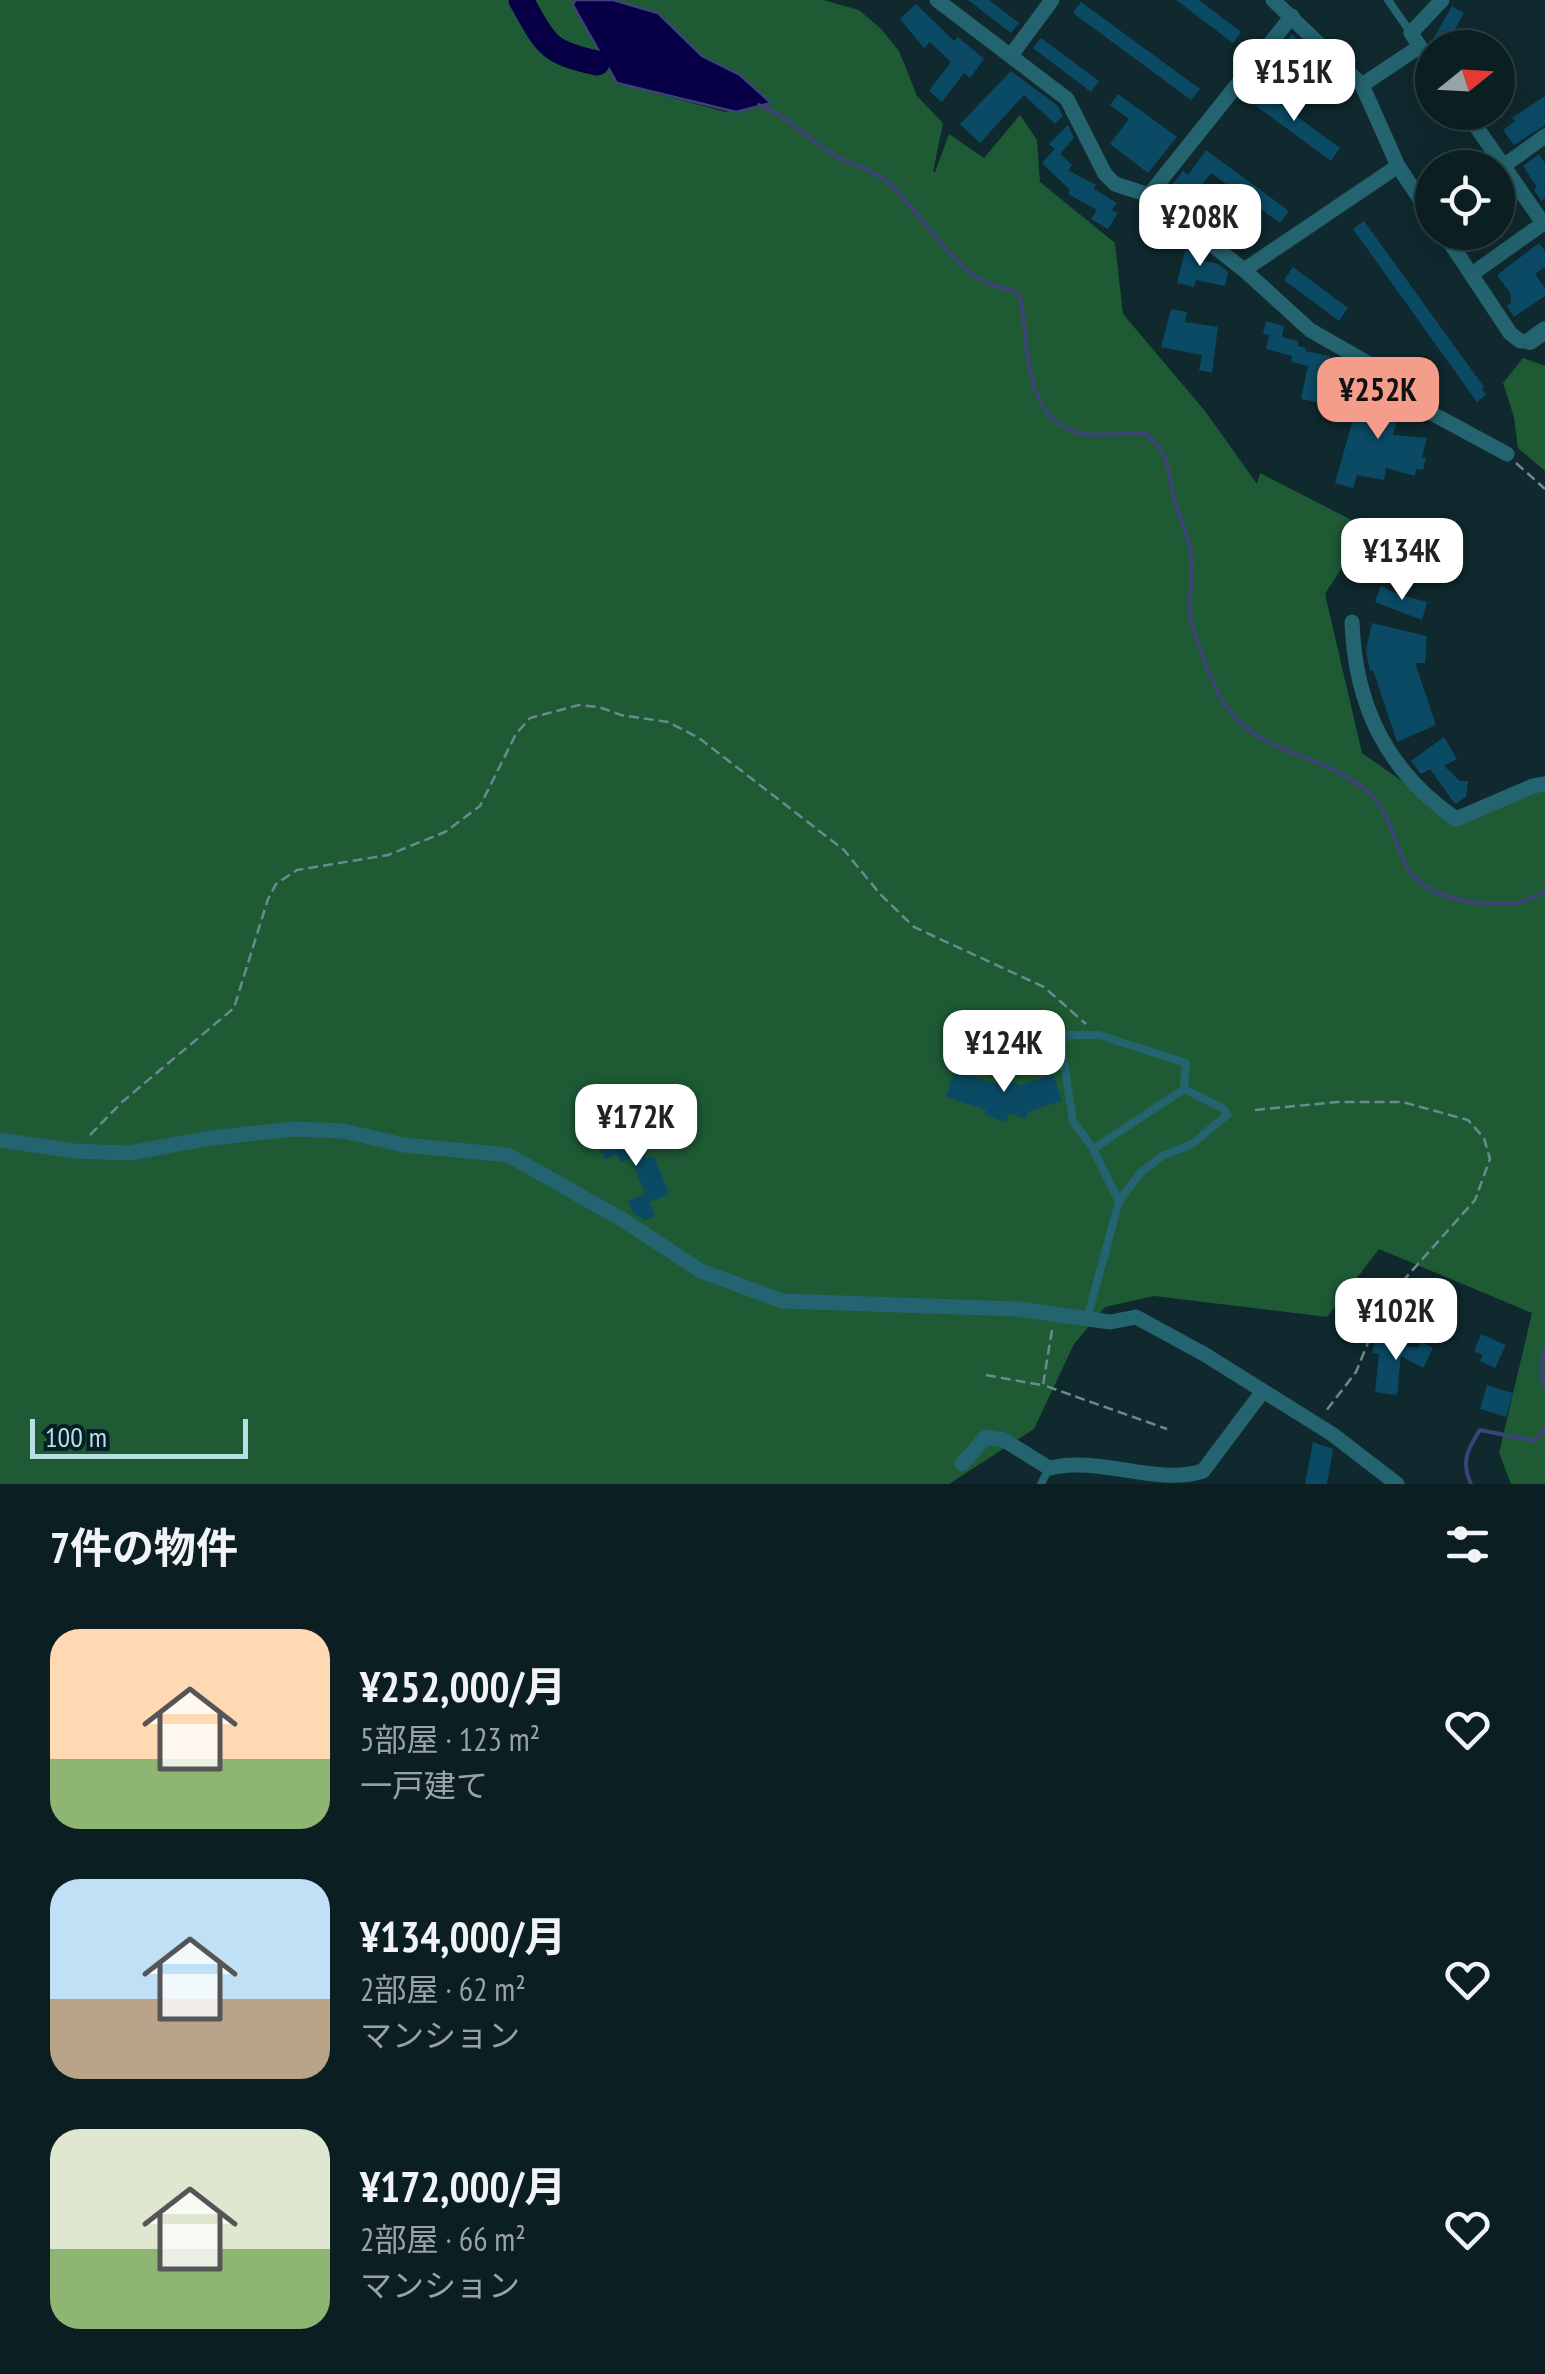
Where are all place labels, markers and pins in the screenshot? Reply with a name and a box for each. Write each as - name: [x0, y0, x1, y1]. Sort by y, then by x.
- pin: ¥151K: [1224, 39, 1364, 124]
- pin: ¥208K: [1130, 184, 1270, 269]
- pin: ¥252K: [1308, 357, 1448, 442]
- pin: ¥134K: [1332, 518, 1472, 603]
- pin: ¥124K: [934, 1010, 1074, 1095]
- pin: ¥172K: [566, 1084, 706, 1169]
- pin: ¥102K: [1326, 1278, 1466, 1363]

